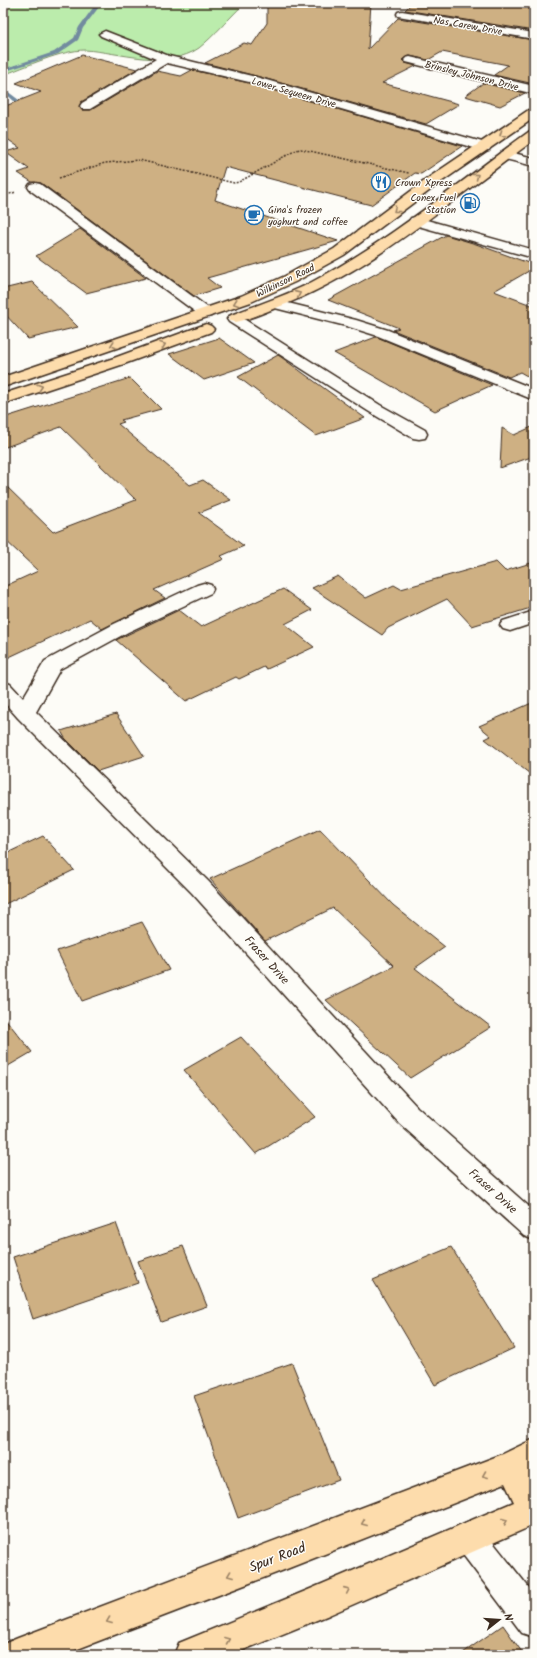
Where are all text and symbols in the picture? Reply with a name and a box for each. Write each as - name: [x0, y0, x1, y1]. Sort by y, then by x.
- street label: Nas Carew Drive: [432, 12, 504, 40]
- street label: Brinsley Johnson Drive: [423, 57, 521, 95]
- street label: Lower Sequeen Drive: [250, 73, 338, 113]
- one-way arrow: [499, 130, 506, 137]
- restaurant icon: Crown Xpress: [370, 171, 392, 193]
- one-way arrow: [471, 174, 478, 181]
- place label: Crown Xpress: [395, 175, 453, 191]
- place label: Conex Fuel Station: [410, 190, 457, 218]
- fuel station icon: Conex Fuel Station: [459, 192, 481, 214]
- place label: Gina's frozen yoghurt and coffee: [267, 202, 348, 230]
- cafe icon: Gina's frozen yoghurt and coffee: [243, 204, 265, 226]
- one-way arrow: [394, 206, 401, 213]
- street label: Wilkinson Road: [254, 259, 318, 302]
- one-way arrow: [293, 291, 301, 299]
- one-way arrow: [232, 298, 239, 306]
- one-way arrow: [110, 341, 117, 349]
- one-way arrow: [159, 341, 166, 349]
- one-way arrow: [36, 383, 43, 392]
- street label: Fraser Drive: [239, 932, 294, 990]
- street label: Fraser Drive: [464, 1164, 522, 1219]
- one-way arrow: [482, 1470, 489, 1478]
- one-way arrow: [361, 1518, 368, 1526]
- one-way arrow: [501, 1518, 508, 1526]
- street label: Spur Road: [246, 1537, 310, 1579]
- one-way arrow: [227, 1570, 234, 1578]
- one-way arrow: [343, 1587, 351, 1595]
- north arrow: [479, 1600, 519, 1640]
- text: N: [498, 1611, 517, 1623]
- one-way arrow: [105, 1616, 112, 1624]
- one-way arrow: [224, 1637, 231, 1645]

